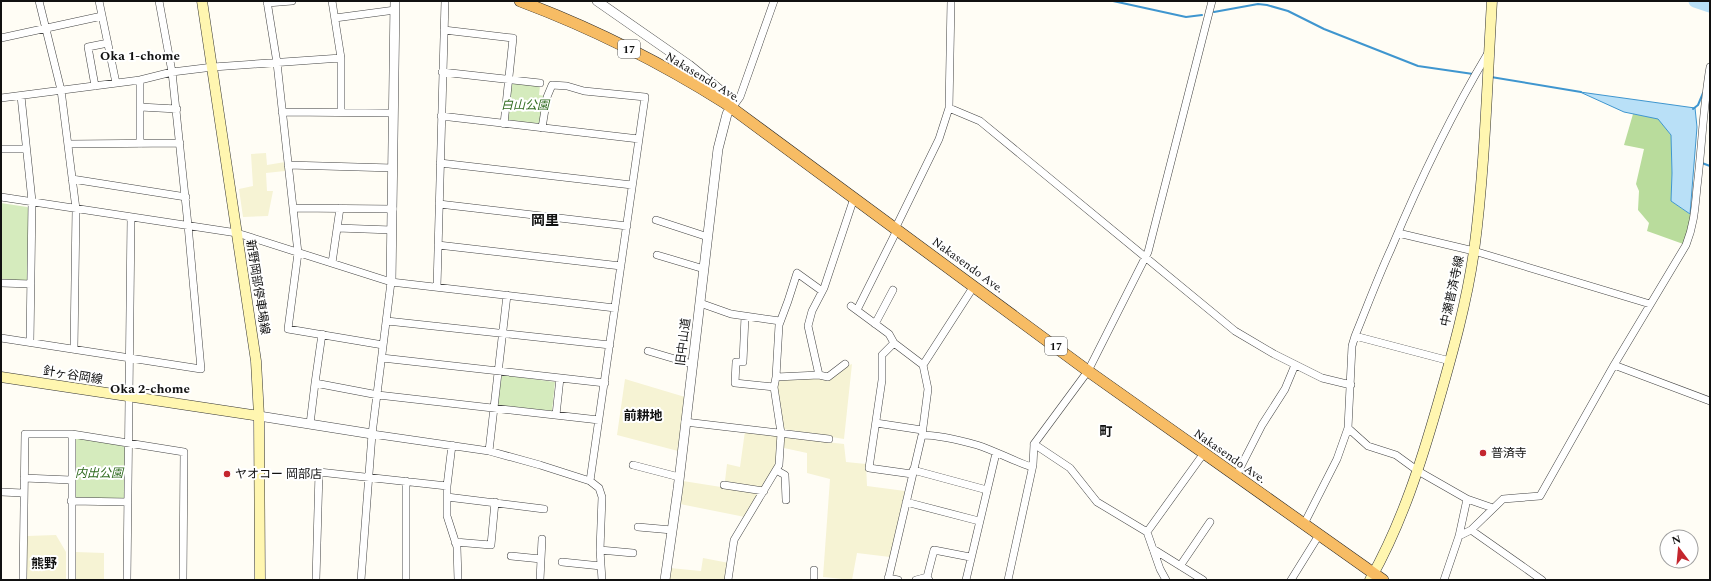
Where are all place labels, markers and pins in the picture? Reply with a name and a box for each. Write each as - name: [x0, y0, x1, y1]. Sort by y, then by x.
- place label: 普済寺: [1491, 444, 1527, 463]
- marker: 普済寺: [1478, 448, 1488, 458]
- place label: ヤオコー 岡部店: [235, 465, 322, 484]
- marker: ヤオコー 岡部店: [222, 469, 232, 479]

